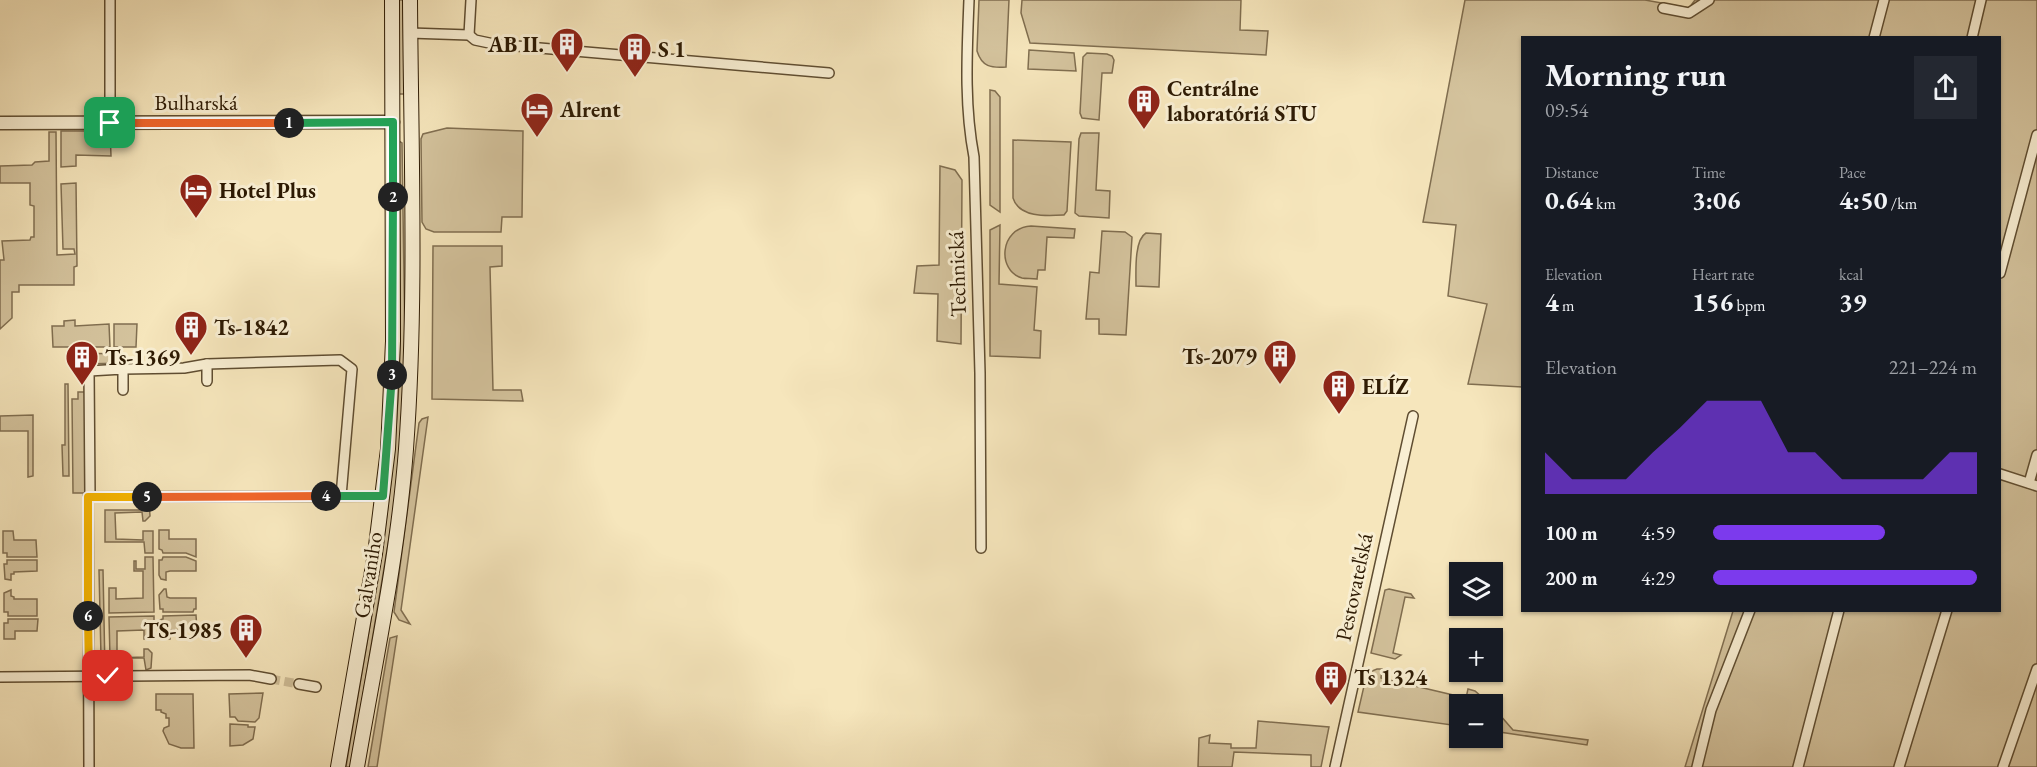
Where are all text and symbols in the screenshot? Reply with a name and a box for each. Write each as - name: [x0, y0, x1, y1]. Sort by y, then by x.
- building icon: AB II.: [549, 26, 585, 73]
- place label: AB II.: [487, 30, 544, 59]
- building icon: S 1: [617, 31, 653, 78]
- place label: S 1: [658, 35, 686, 64]
- text: Morning run: [1545, 53, 1727, 96]
- button: share: [1914, 56, 1977, 119]
- place label: Centrálne laboratóriá STU: [1167, 74, 1318, 128]
- building icon: Centrálne laboratóriá STU: [1126, 83, 1162, 130]
- street label: Bulharská: [154, 88, 238, 117]
- hotel icon: Alrent: [519, 91, 555, 138]
- place label: Alrent: [559, 95, 621, 124]
- pin: [84, 97, 135, 148]
- text: 09:54: [1545, 97, 1588, 123]
- icon: arrive: [93, 106, 126, 139]
- pin: 1: [274, 108, 304, 138]
- text: 1: [285, 112, 293, 133]
- text: Distance: [1545, 162, 1598, 183]
- text: Time: [1692, 162, 1725, 183]
- text: Pace: [1839, 162, 1866, 183]
- hotel icon: Hotel Plus: [178, 172, 214, 219]
- place label: Hotel Plus: [219, 176, 316, 205]
- pin: 2: [378, 182, 408, 212]
- text: 0.64: [1545, 183, 1593, 217]
- text: 3:06: [1692, 183, 1741, 217]
- text: 4:50: [1839, 183, 1888, 217]
- text: 2: [389, 186, 397, 207]
- text: km: [1593, 193, 1616, 214]
- text: /km: [1888, 193, 1917, 214]
- street label: Technická: [941, 230, 973, 318]
- text: Elevation: [1545, 264, 1603, 285]
- text: Heart rate: [1692, 264, 1754, 285]
- text: kcal: [1839, 264, 1863, 285]
- text: 4: [1545, 285, 1559, 319]
- text: 156: [1692, 285, 1733, 319]
- text: 39: [1839, 285, 1867, 319]
- text: m: [1559, 295, 1574, 316]
- text: bpm: [1733, 295, 1765, 316]
- building icon: Ts-1842: [173, 309, 209, 356]
- place label: Ts-1842: [214, 313, 289, 342]
- building icon: Ts-2079: [1262, 338, 1298, 385]
- building icon: Ts-1369: [64, 339, 100, 386]
- place label: Ts-2079: [1182, 342, 1257, 371]
- place label: Ts-1369: [105, 343, 180, 372]
- text: Elevation: [1545, 354, 1617, 380]
- text: 221–224 m: [1889, 354, 1977, 380]
- pin: 3: [377, 360, 407, 390]
- text: 3: [388, 364, 396, 385]
- building icon: ELÍZ: [1321, 368, 1357, 415]
- place label: ELÍZ: [1362, 372, 1409, 401]
- pin: 4: [311, 481, 341, 511]
- pin: 5: [132, 482, 162, 512]
- text: 4: [322, 485, 330, 506]
- text: 5: [143, 486, 151, 507]
- text: 100 m: [1545, 520, 1598, 546]
- text: 4:59: [1641, 520, 1675, 546]
- street label: Galvaniho: [347, 529, 389, 620]
- street label: Pestovateľská: [1328, 530, 1380, 644]
- map controls: [1449, 562, 1503, 748]
- button: layers: [1449, 562, 1503, 616]
- text: 200 m: [1545, 565, 1598, 591]
- text: 4:29: [1641, 565, 1675, 591]
- pin: 6: [73, 601, 103, 631]
- text: 6: [84, 605, 92, 626]
- building icon: TS-1985: [228, 612, 264, 659]
- place label: TS-1985: [143, 616, 223, 645]
- button: +: [1449, 628, 1503, 682]
- pin: [82, 650, 133, 701]
- icon: check: [91, 659, 124, 692]
- building icon: Ts 1324: [1313, 659, 1349, 706]
- place label: Ts 1324: [1354, 663, 1427, 692]
- button: −: [1449, 694, 1503, 748]

